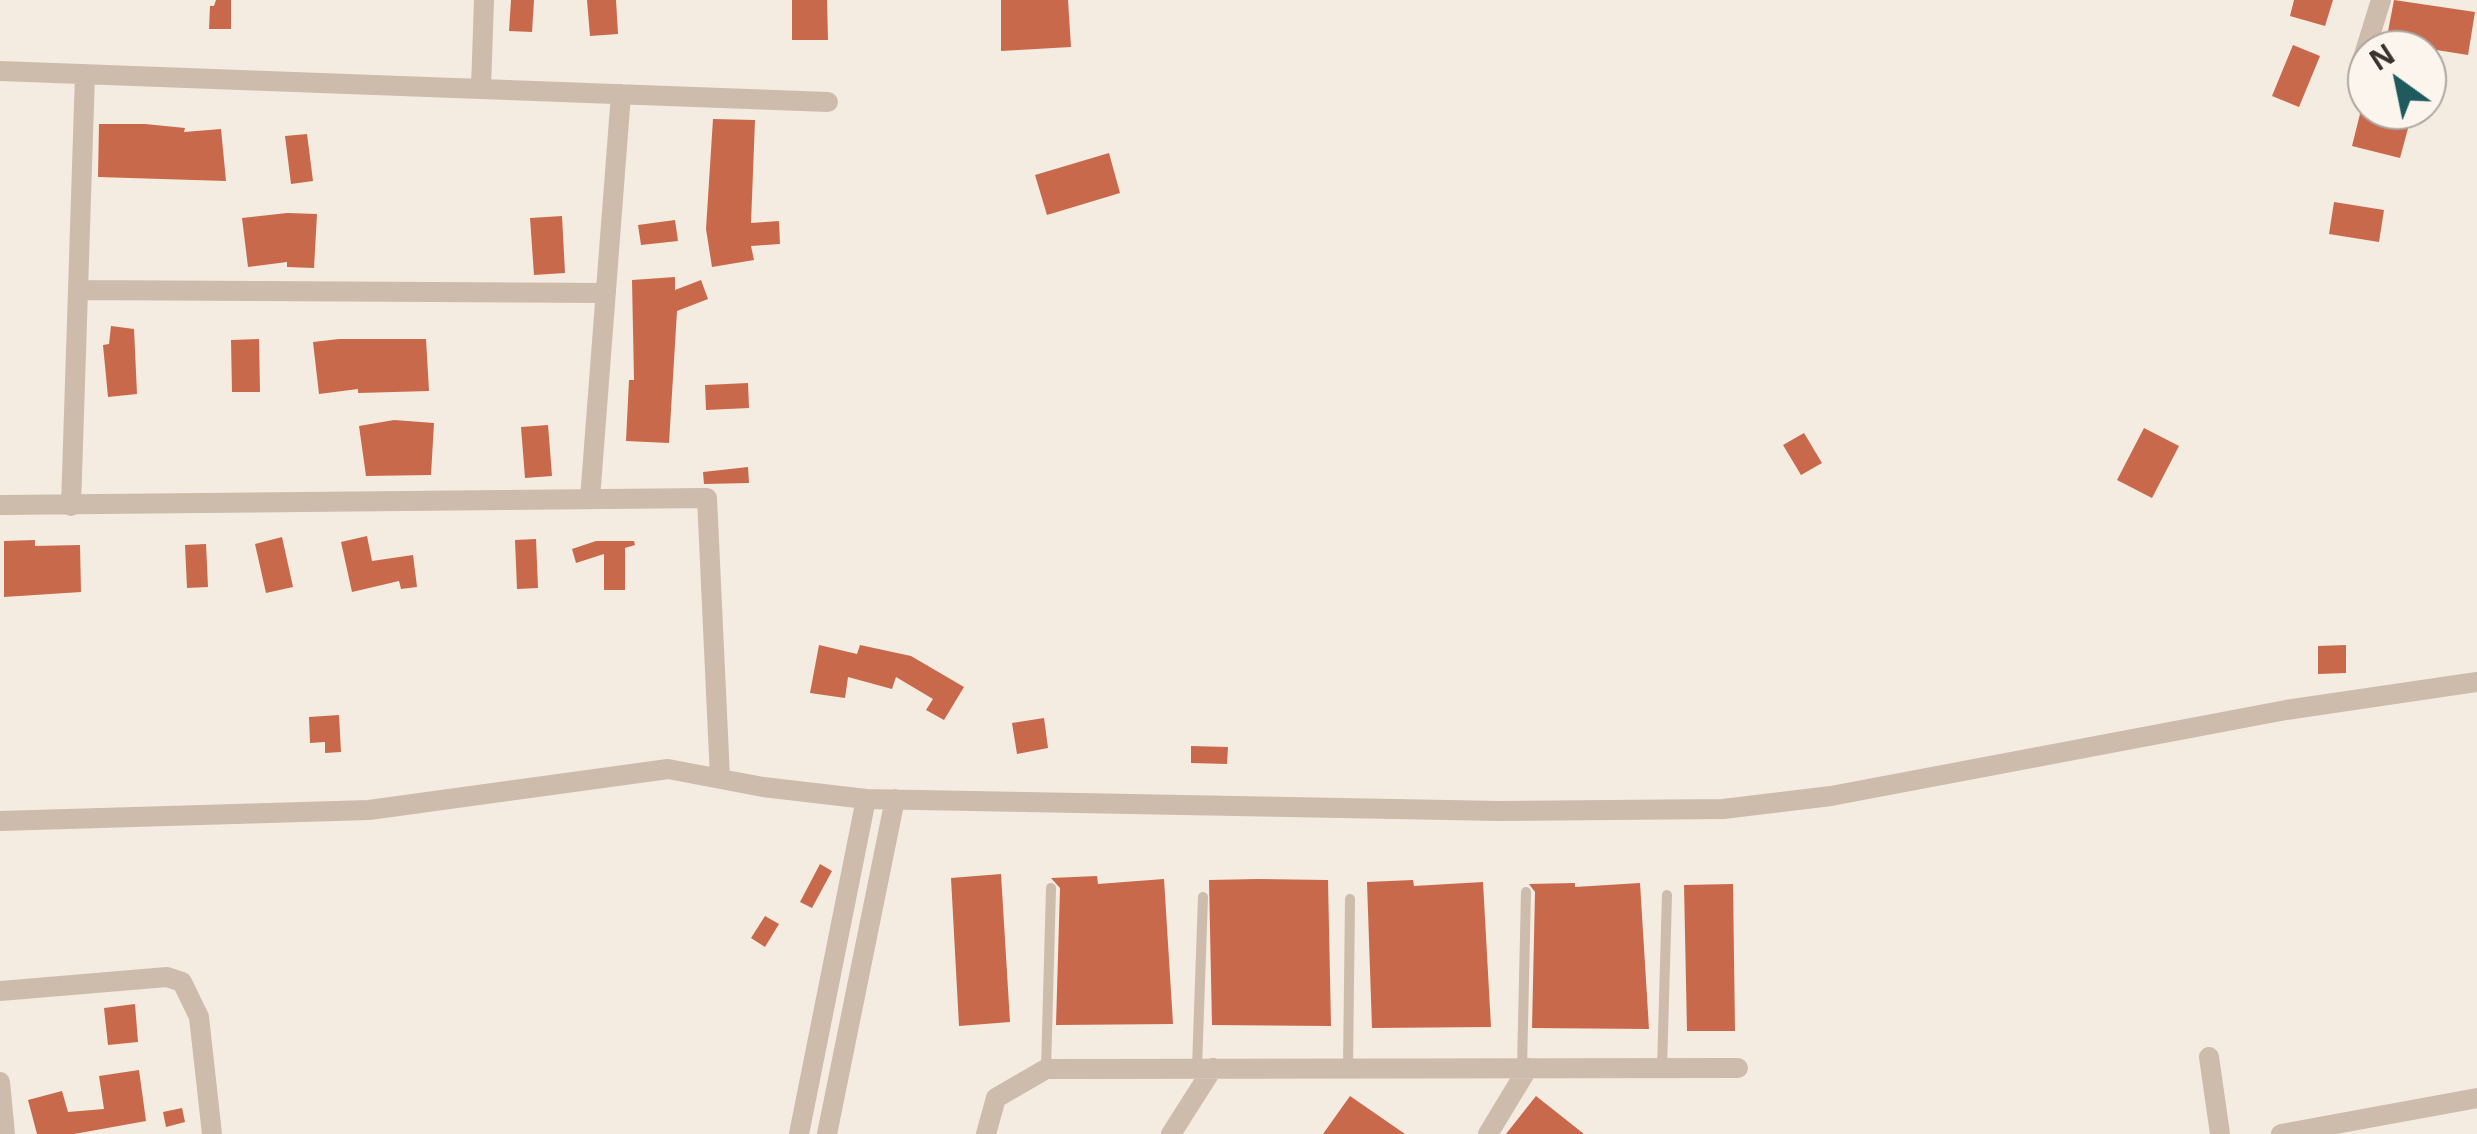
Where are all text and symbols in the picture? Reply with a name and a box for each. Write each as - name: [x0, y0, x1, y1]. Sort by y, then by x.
- north arrow: [2347, 30, 2447, 130]
- text: N: [2362, 34, 2402, 79]

